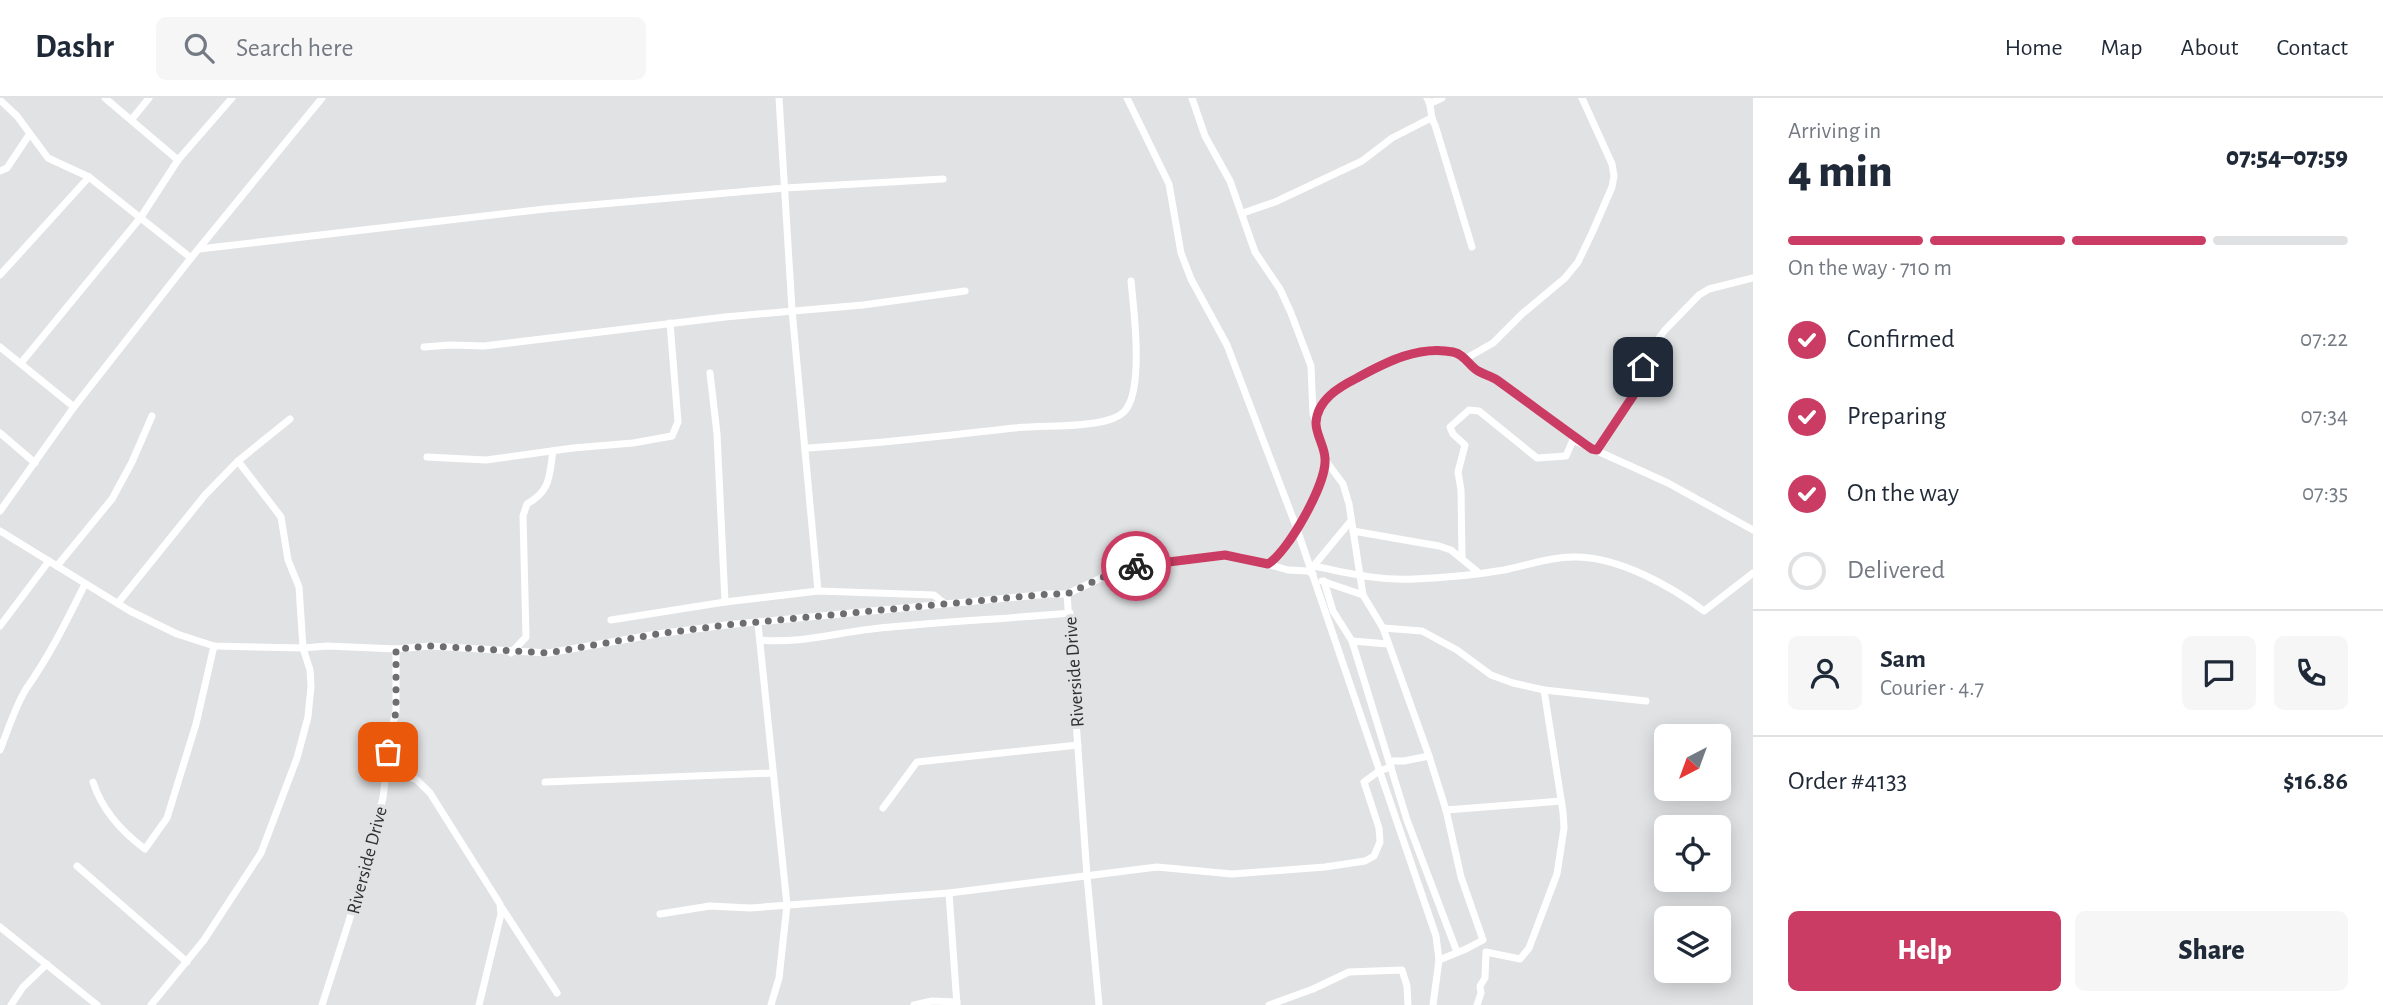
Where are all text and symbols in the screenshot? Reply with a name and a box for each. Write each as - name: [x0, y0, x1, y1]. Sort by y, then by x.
- search box: [156, 17, 646, 80]
- icon: search: [180, 29, 218, 67]
- text: Dashr: [35, 31, 114, 64]
- text: Search here: [236, 35, 353, 61]
- text: Home: [2005, 36, 2063, 60]
- text: Map: [2101, 36, 2143, 60]
- text: About: [2181, 36, 2238, 60]
- text: Contact: [2276, 36, 2348, 60]
- text: Arriving in: [1788, 120, 1881, 143]
- text: 07:54–07:59: [2226, 144, 2348, 170]
- text: 4 min: [1788, 149, 1893, 195]
- text: On the way · 710 m: [1788, 257, 1952, 280]
- icon: check: [1788, 321, 1826, 359]
- text: Confirmed: [1847, 326, 1955, 352]
- text: 07:22: [2300, 328, 2348, 351]
- pin: [1613, 337, 1673, 397]
- icon: home: [1624, 348, 1662, 386]
- icon: check: [1788, 398, 1826, 436]
- text: Preparing: [1847, 403, 1946, 429]
- text: 07:34: [2300, 405, 2348, 428]
- icon: check: [1788, 475, 1826, 513]
- text: On the way: [1847, 480, 1959, 506]
- text: 07:35: [2302, 482, 2348, 505]
- courier: [1101, 531, 1171, 601]
- icon: bike: [1117, 547, 1155, 585]
- text: Delivered: [1847, 557, 1945, 583]
- street label: Riverside Drive: [1061, 616, 1088, 728]
- button: person: [1788, 636, 1862, 710]
- button: chat: [2182, 636, 2256, 710]
- button: phone: [2274, 636, 2348, 710]
- text: Sam: [1880, 646, 1926, 672]
- text: Courier · 4.7: [1880, 677, 1984, 700]
- pin: [358, 722, 418, 782]
- north arrow: [1654, 724, 1731, 802]
- map controls: [1654, 724, 1731, 983]
- icon: bag: [369, 733, 407, 771]
- text: Order #4133: [1788, 768, 1907, 794]
- text: $16.86: [2283, 768, 2348, 794]
- street label: Riverside Drive: [344, 804, 391, 916]
- button: locate: [1654, 815, 1731, 892]
- button: layers: [1654, 906, 1731, 983]
- button: Help: [1788, 911, 2061, 991]
- button: Share: [2075, 911, 2348, 991]

